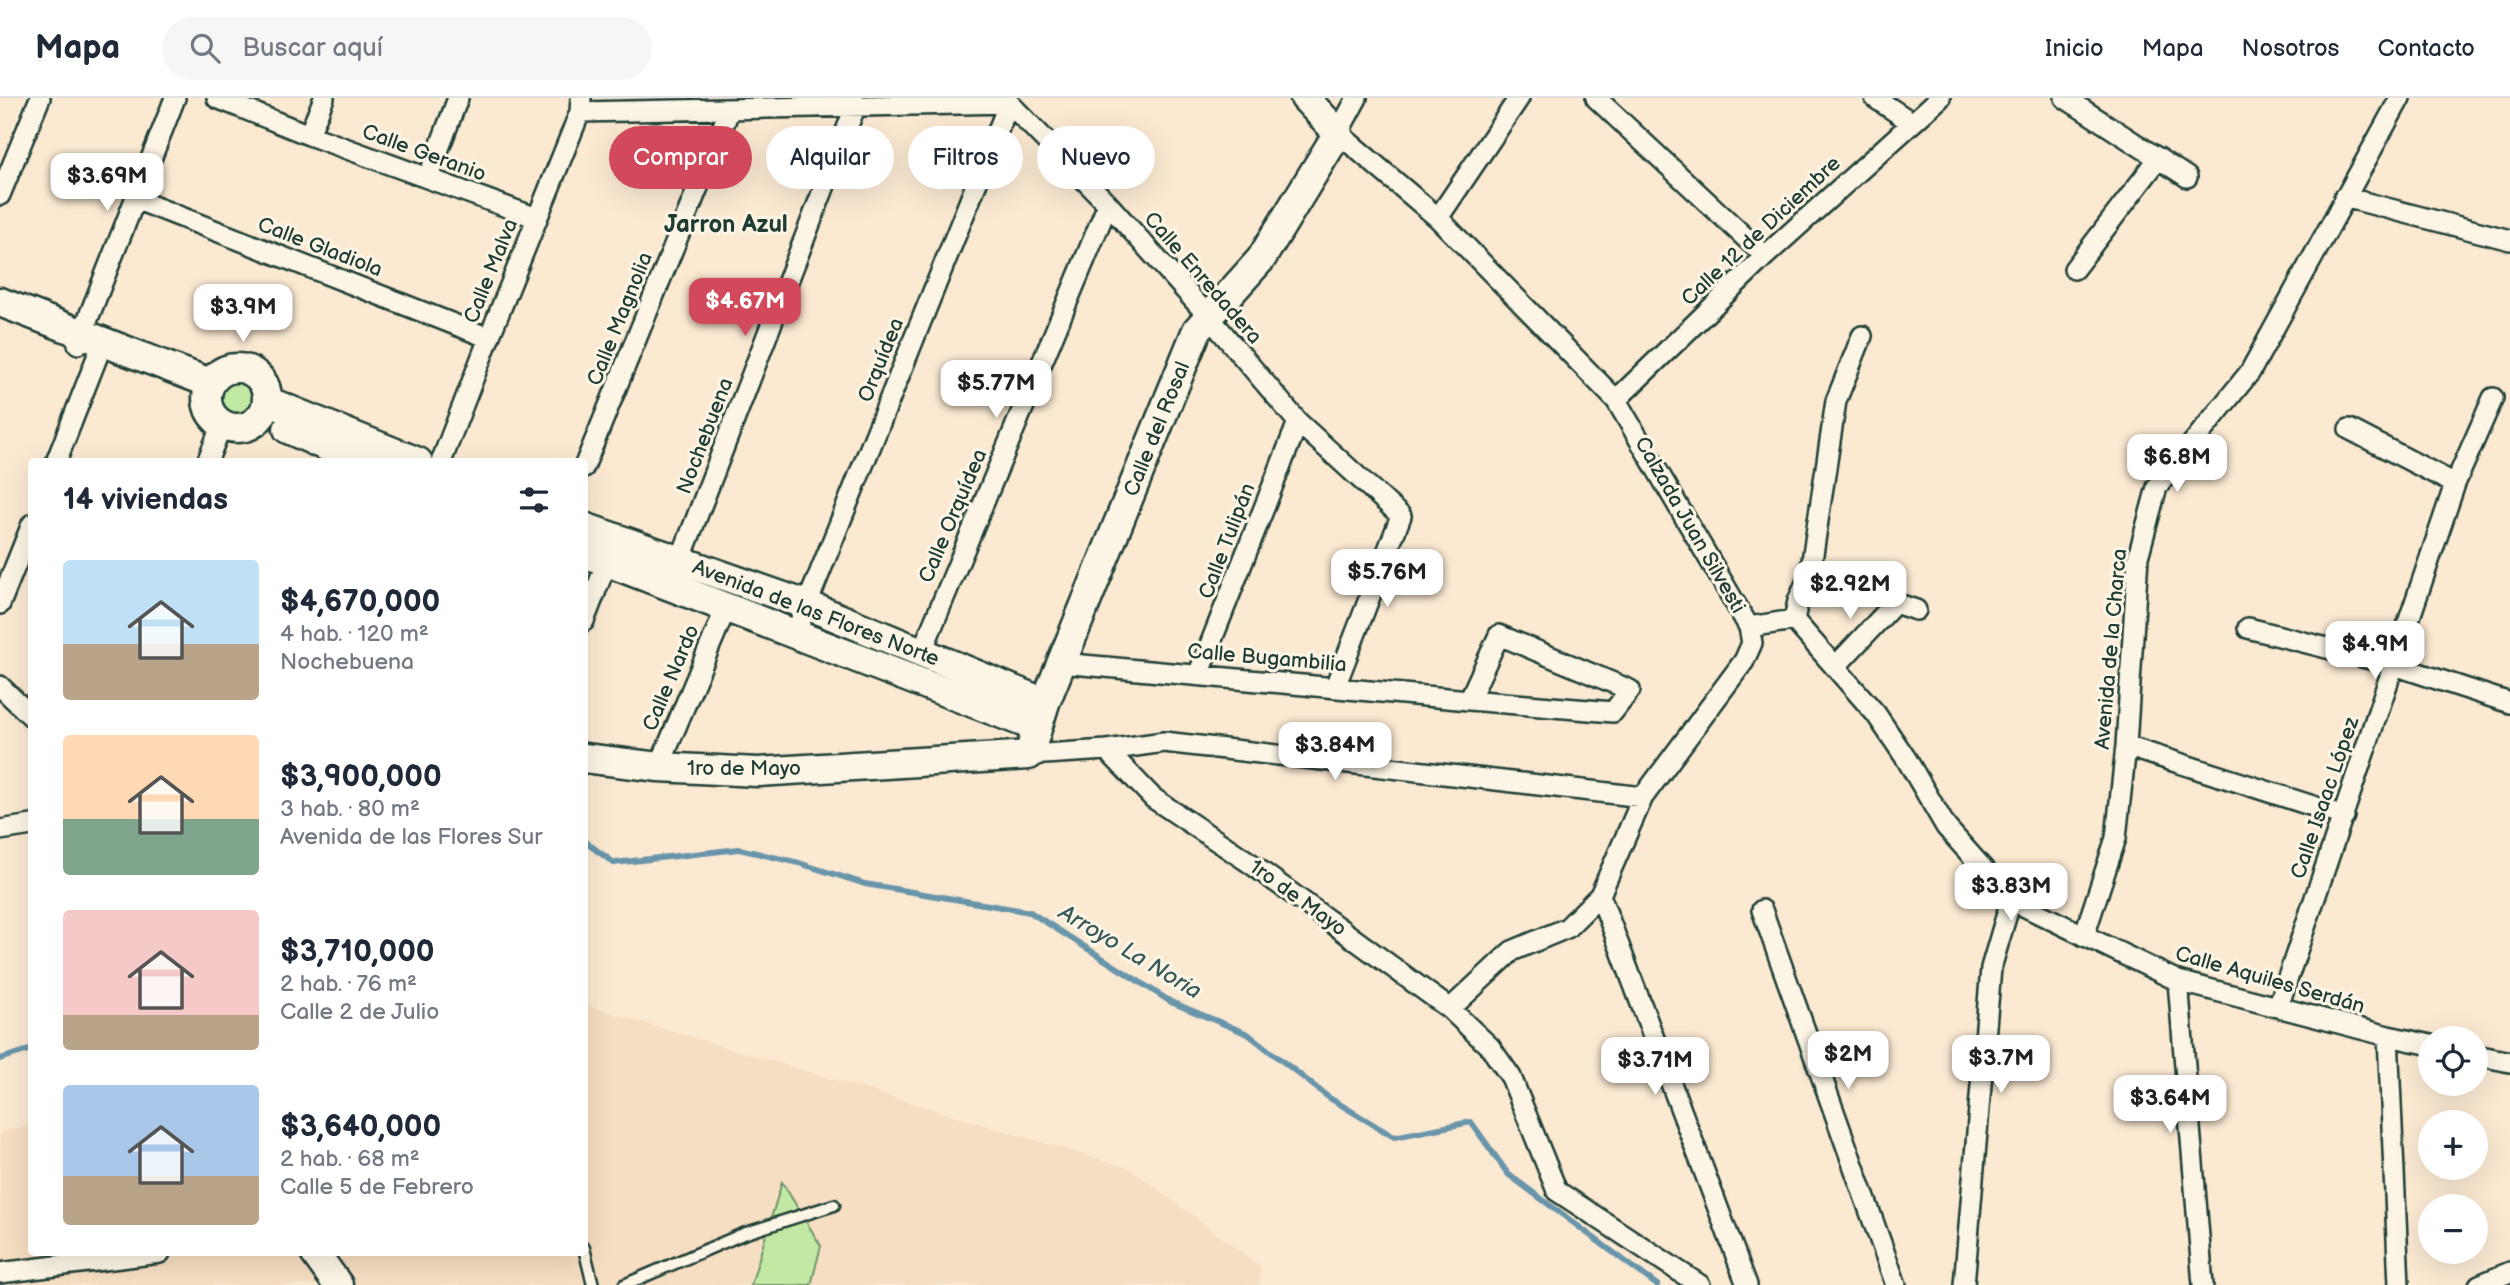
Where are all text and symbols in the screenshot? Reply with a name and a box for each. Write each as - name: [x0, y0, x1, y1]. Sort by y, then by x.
- search box: [162, 17, 652, 80]
- text: Mapa: [35, 28, 120, 68]
- icon: search: [186, 29, 224, 67]
- text: Buscar aquí: [242, 33, 383, 64]
- text: Inicio: [2045, 34, 2104, 63]
- text: Mapa: [2142, 34, 2204, 63]
- text: Nosotros: [2242, 34, 2339, 63]
- text: Contacto: [2377, 34, 2475, 63]
- street label: Calle Geranio: [359, 119, 489, 187]
- chip: Comprar: [609, 126, 752, 189]
- chip: Alquilar: [766, 126, 894, 189]
- chip: Filtros: [908, 126, 1023, 189]
- chip: Nuevo: [1037, 126, 1155, 189]
- street label: Calle 12 de Diciembre: [1676, 151, 1846, 311]
- pin: $3.69M: [50, 153, 164, 213]
- text: $3.69M: [67, 162, 147, 190]
- street label: Calle Enredadera: [1139, 207, 1267, 349]
- district label: Jarron Azul: [664, 210, 788, 239]
- street label: Calle Gladiola: [254, 212, 386, 282]
- street label: Calle Malva: [459, 215, 523, 327]
- street label: Calle Magnolia: [582, 249, 658, 389]
- pin: $4.67M: [688, 278, 802, 338]
- pin: $3.9M: [194, 285, 292, 344]
- text: $4.67M: [705, 287, 785, 315]
- text: $3.9M: [210, 293, 276, 321]
- street label: Orquídea: [853, 314, 909, 406]
- street label: Calle del Rosal: [1119, 358, 1195, 500]
- pin: $5.77M: [939, 360, 1053, 420]
- text: $5.77M: [957, 369, 1035, 397]
- street label: Nochebuena: [671, 374, 739, 498]
- street label: Calzada Juan Silvesti: [1629, 432, 1751, 618]
- pin: $6.8M: [2128, 434, 2226, 494]
- text: $6.8M: [2143, 443, 2211, 471]
- street label: Calle Orquídea: [914, 445, 992, 587]
- street label: Calle Tulipán: [1194, 480, 1260, 602]
- icon: filters: [515, 481, 553, 519]
- text: 14 viviendas: [63, 482, 228, 518]
- street label: Avenida de la Charca: [2090, 547, 2132, 751]
- pin: $5.76M: [1330, 550, 1444, 609]
- street label: Avenida de las Flores Norte: [689, 554, 943, 672]
- text: $5.76M: [1347, 558, 1427, 586]
- pin: $2.92M: [1793, 561, 1907, 621]
- text: $2.92M: [1809, 570, 1891, 598]
- text: $4,670,000: [280, 584, 440, 620]
- icon: home: [119, 588, 203, 672]
- text: 4 hab. · 120 m²: [280, 620, 429, 648]
- street label: Calle Nardo: [637, 621, 705, 735]
- pin: $4.9M: [2326, 622, 2424, 681]
- text: $4.9M: [2341, 630, 2409, 658]
- street label: Calle Bugambilia: [1186, 639, 1348, 677]
- text: Nochebuena: [280, 648, 414, 676]
- street label: Calle Isaac López: [2286, 713, 2365, 882]
- pin: $3.84M: [1278, 722, 1392, 782]
- text: $3.84M: [1295, 731, 1375, 759]
- street label: 1ro de Mayo: [687, 756, 801, 781]
- text: $3,900,000: [280, 759, 442, 795]
- icon: home: [119, 763, 203, 847]
- text: 3 hab. · 80 m²: [280, 795, 420, 823]
- text: Avenida de las Flores Sur: [280, 823, 543, 851]
- street label: 1ro de Mayo: [1245, 854, 1351, 942]
- pin: $3.83M: [1954, 864, 2068, 923]
- text: $3.83M: [1971, 872, 2051, 900]
- water label: Arroyo La Noria: [1053, 898, 1206, 1006]
- text: $3,710,000: [280, 934, 435, 970]
- icon: home: [119, 938, 203, 1022]
- street label: Calle Aquiles Serdán: [2172, 941, 2368, 1019]
- text: 2 hab. · 76 m²: [280, 970, 417, 998]
- text: Calle 2 de Julio: [280, 998, 439, 1026]
- map controls: [2418, 1026, 2488, 1264]
- button: locate: [2418, 1026, 2488, 1096]
- pin: $2M: [1814, 1032, 1882, 1091]
- pin: $3.7M: [1952, 1035, 2050, 1095]
- pin: $3.71M: [1598, 1038, 1712, 1097]
- text: $2M: [1824, 1040, 1872, 1068]
- text: $3.7M: [1968, 1044, 2034, 1072]
- text: $3.71M: [1617, 1046, 1693, 1074]
- pin: $3.64M: [2113, 1076, 2227, 1135]
- text: $3.64M: [2130, 1084, 2210, 1112]
- text: $3,640,000: [280, 1109, 441, 1145]
- button: +: [2418, 1110, 2488, 1180]
- icon: home: [119, 1113, 203, 1197]
- text: 2 hab. · 68 m²: [280, 1145, 420, 1173]
- text: Calle 5 de Febrero: [280, 1173, 474, 1201]
- button: −: [2418, 1194, 2488, 1264]

